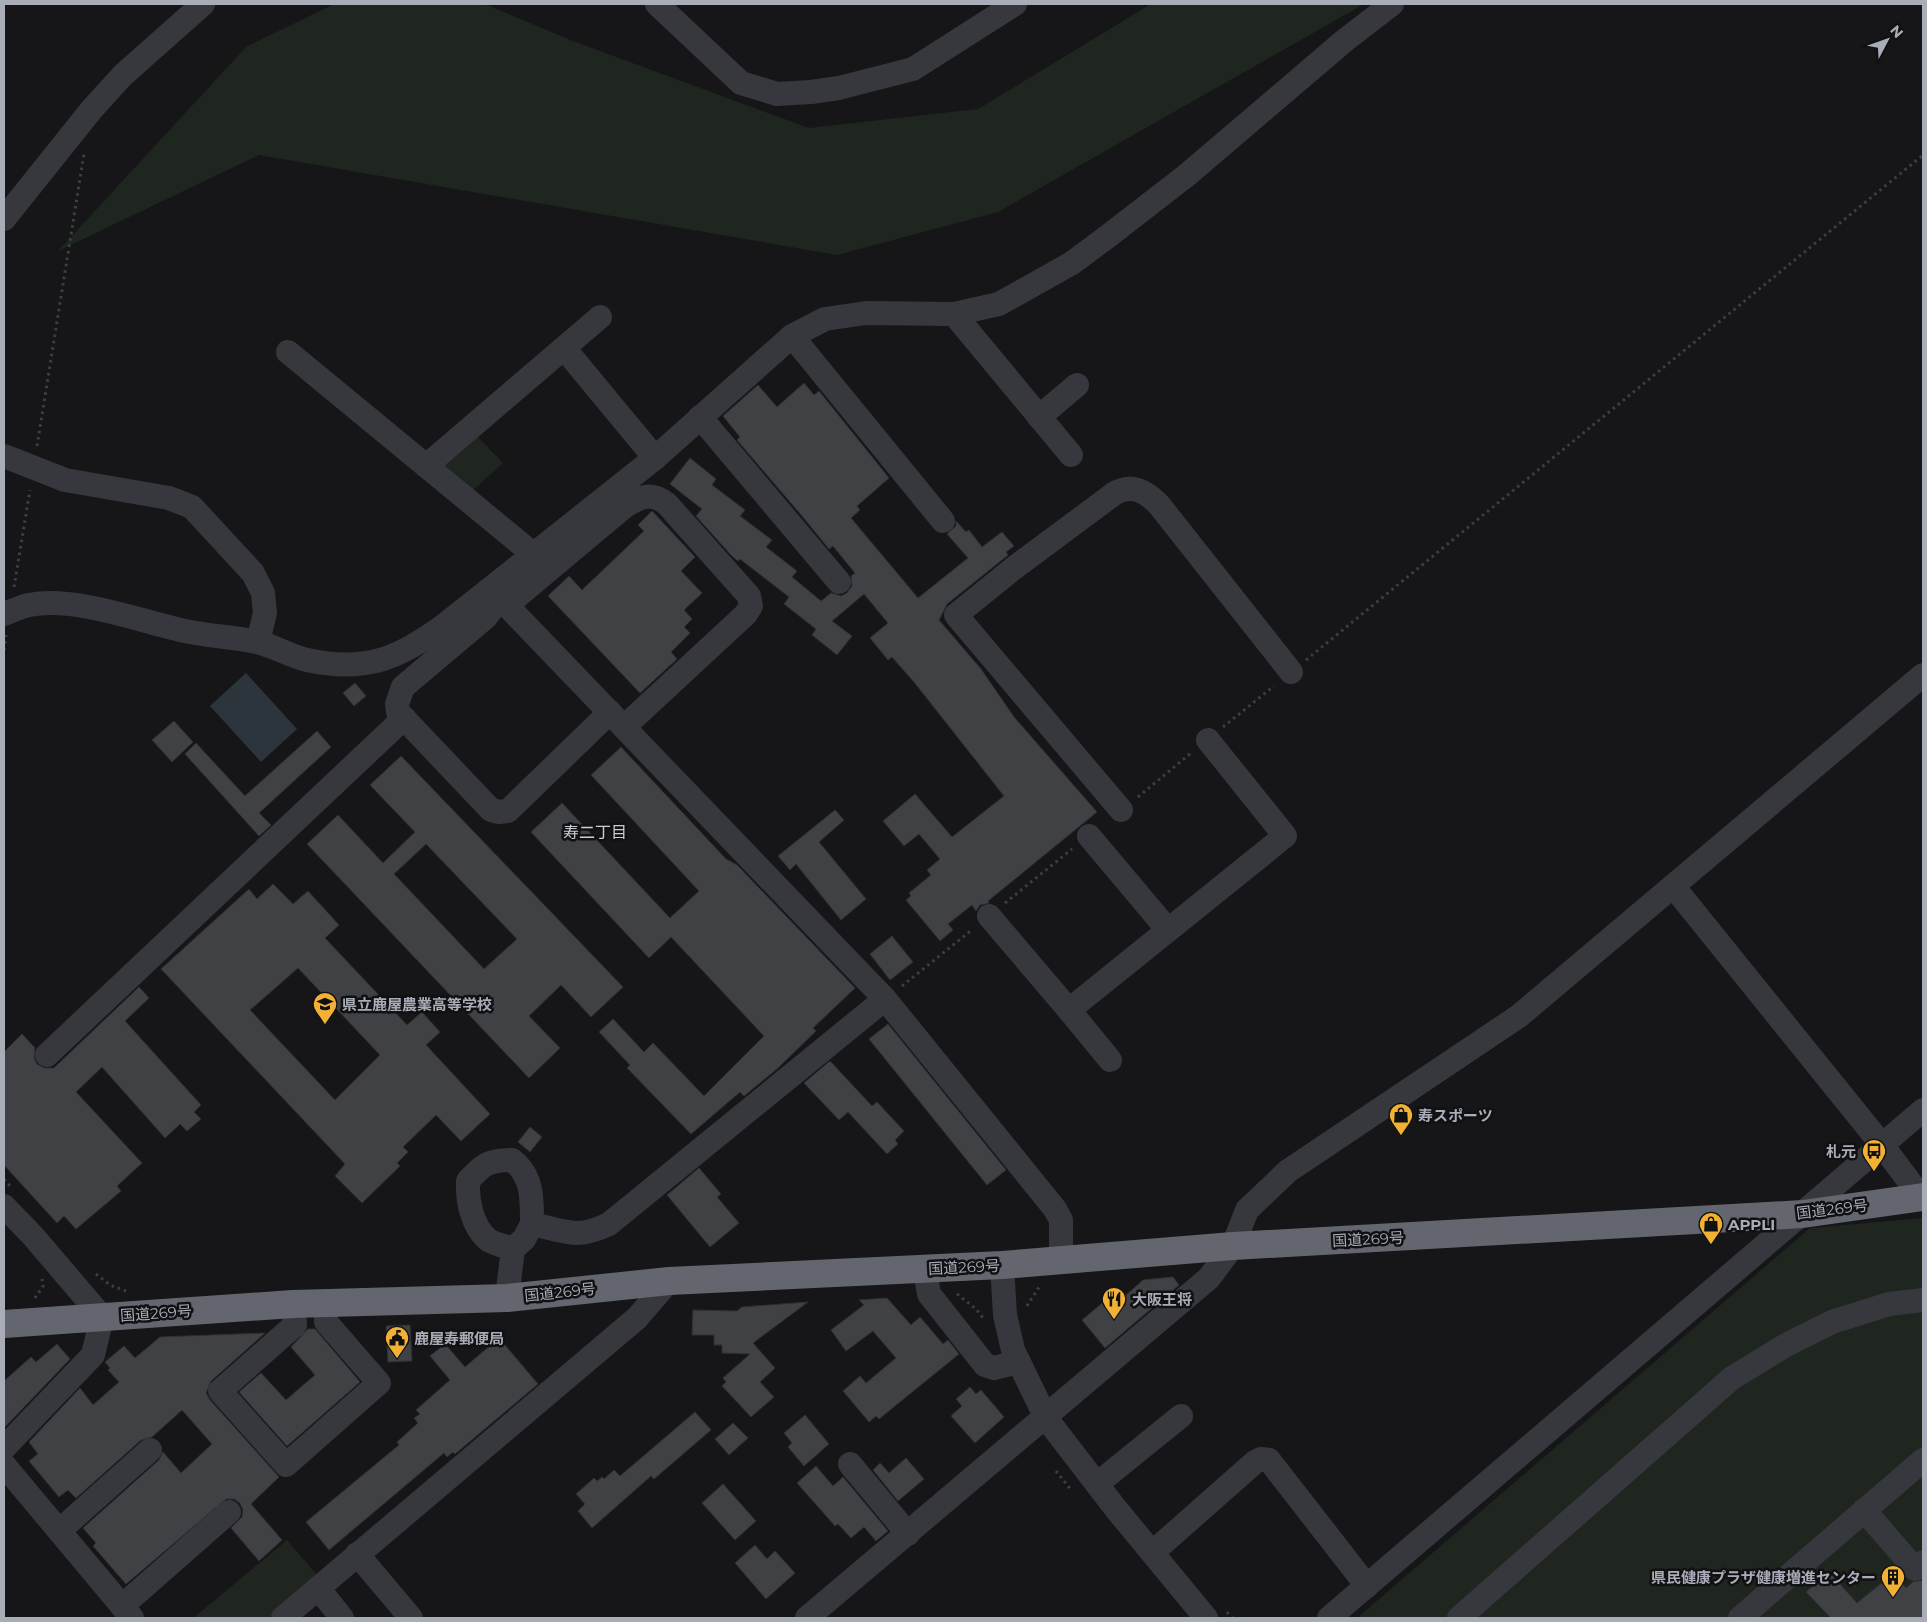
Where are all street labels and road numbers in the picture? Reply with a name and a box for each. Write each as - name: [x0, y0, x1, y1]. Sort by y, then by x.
- street label: 国道269号: [1795, 1195, 1869, 1223]
- street label: 国道269号: [1332, 1228, 1404, 1250]
- street label: 国道269号: [928, 1256, 1000, 1278]
- street label: 国道269号: [523, 1279, 597, 1305]
- street label: 国道269号: [120, 1301, 192, 1325]

